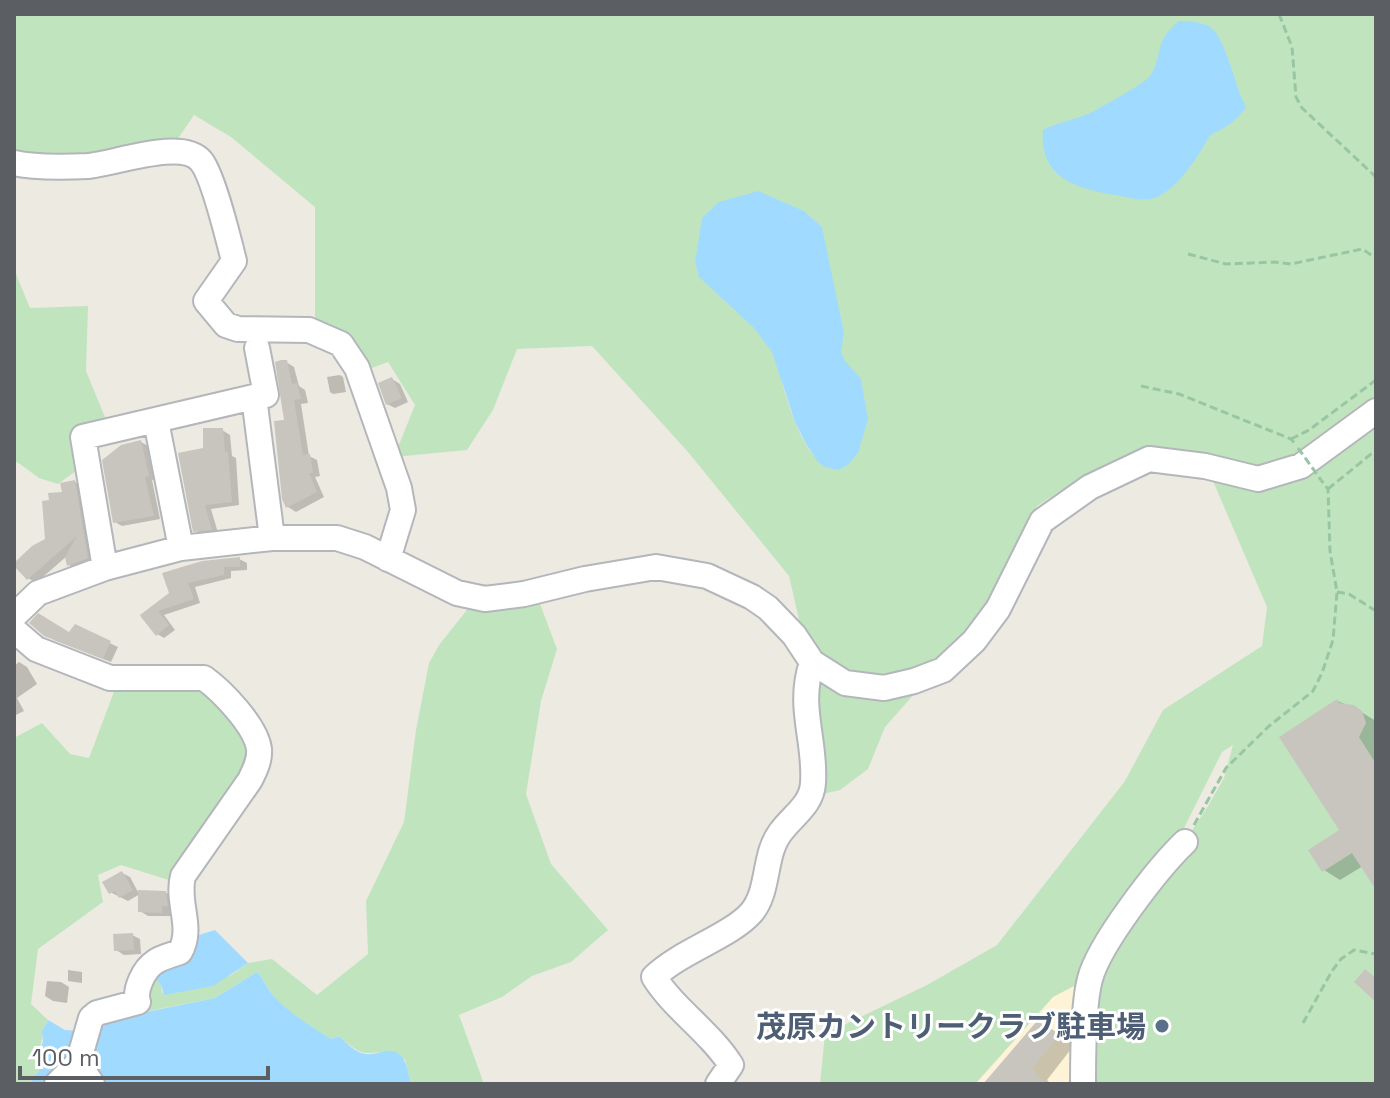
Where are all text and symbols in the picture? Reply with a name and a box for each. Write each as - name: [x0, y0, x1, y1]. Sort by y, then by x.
- place label: 茂原カントリークラブ駐車場: [756, 1007, 1146, 1046]
- marker: 茂原カントリークラブ駐車場: [1153, 1017, 1171, 1035]
- scale bar: [20, 1030, 268, 1080]
- text: 100 m: [32, 1042, 100, 1073]

